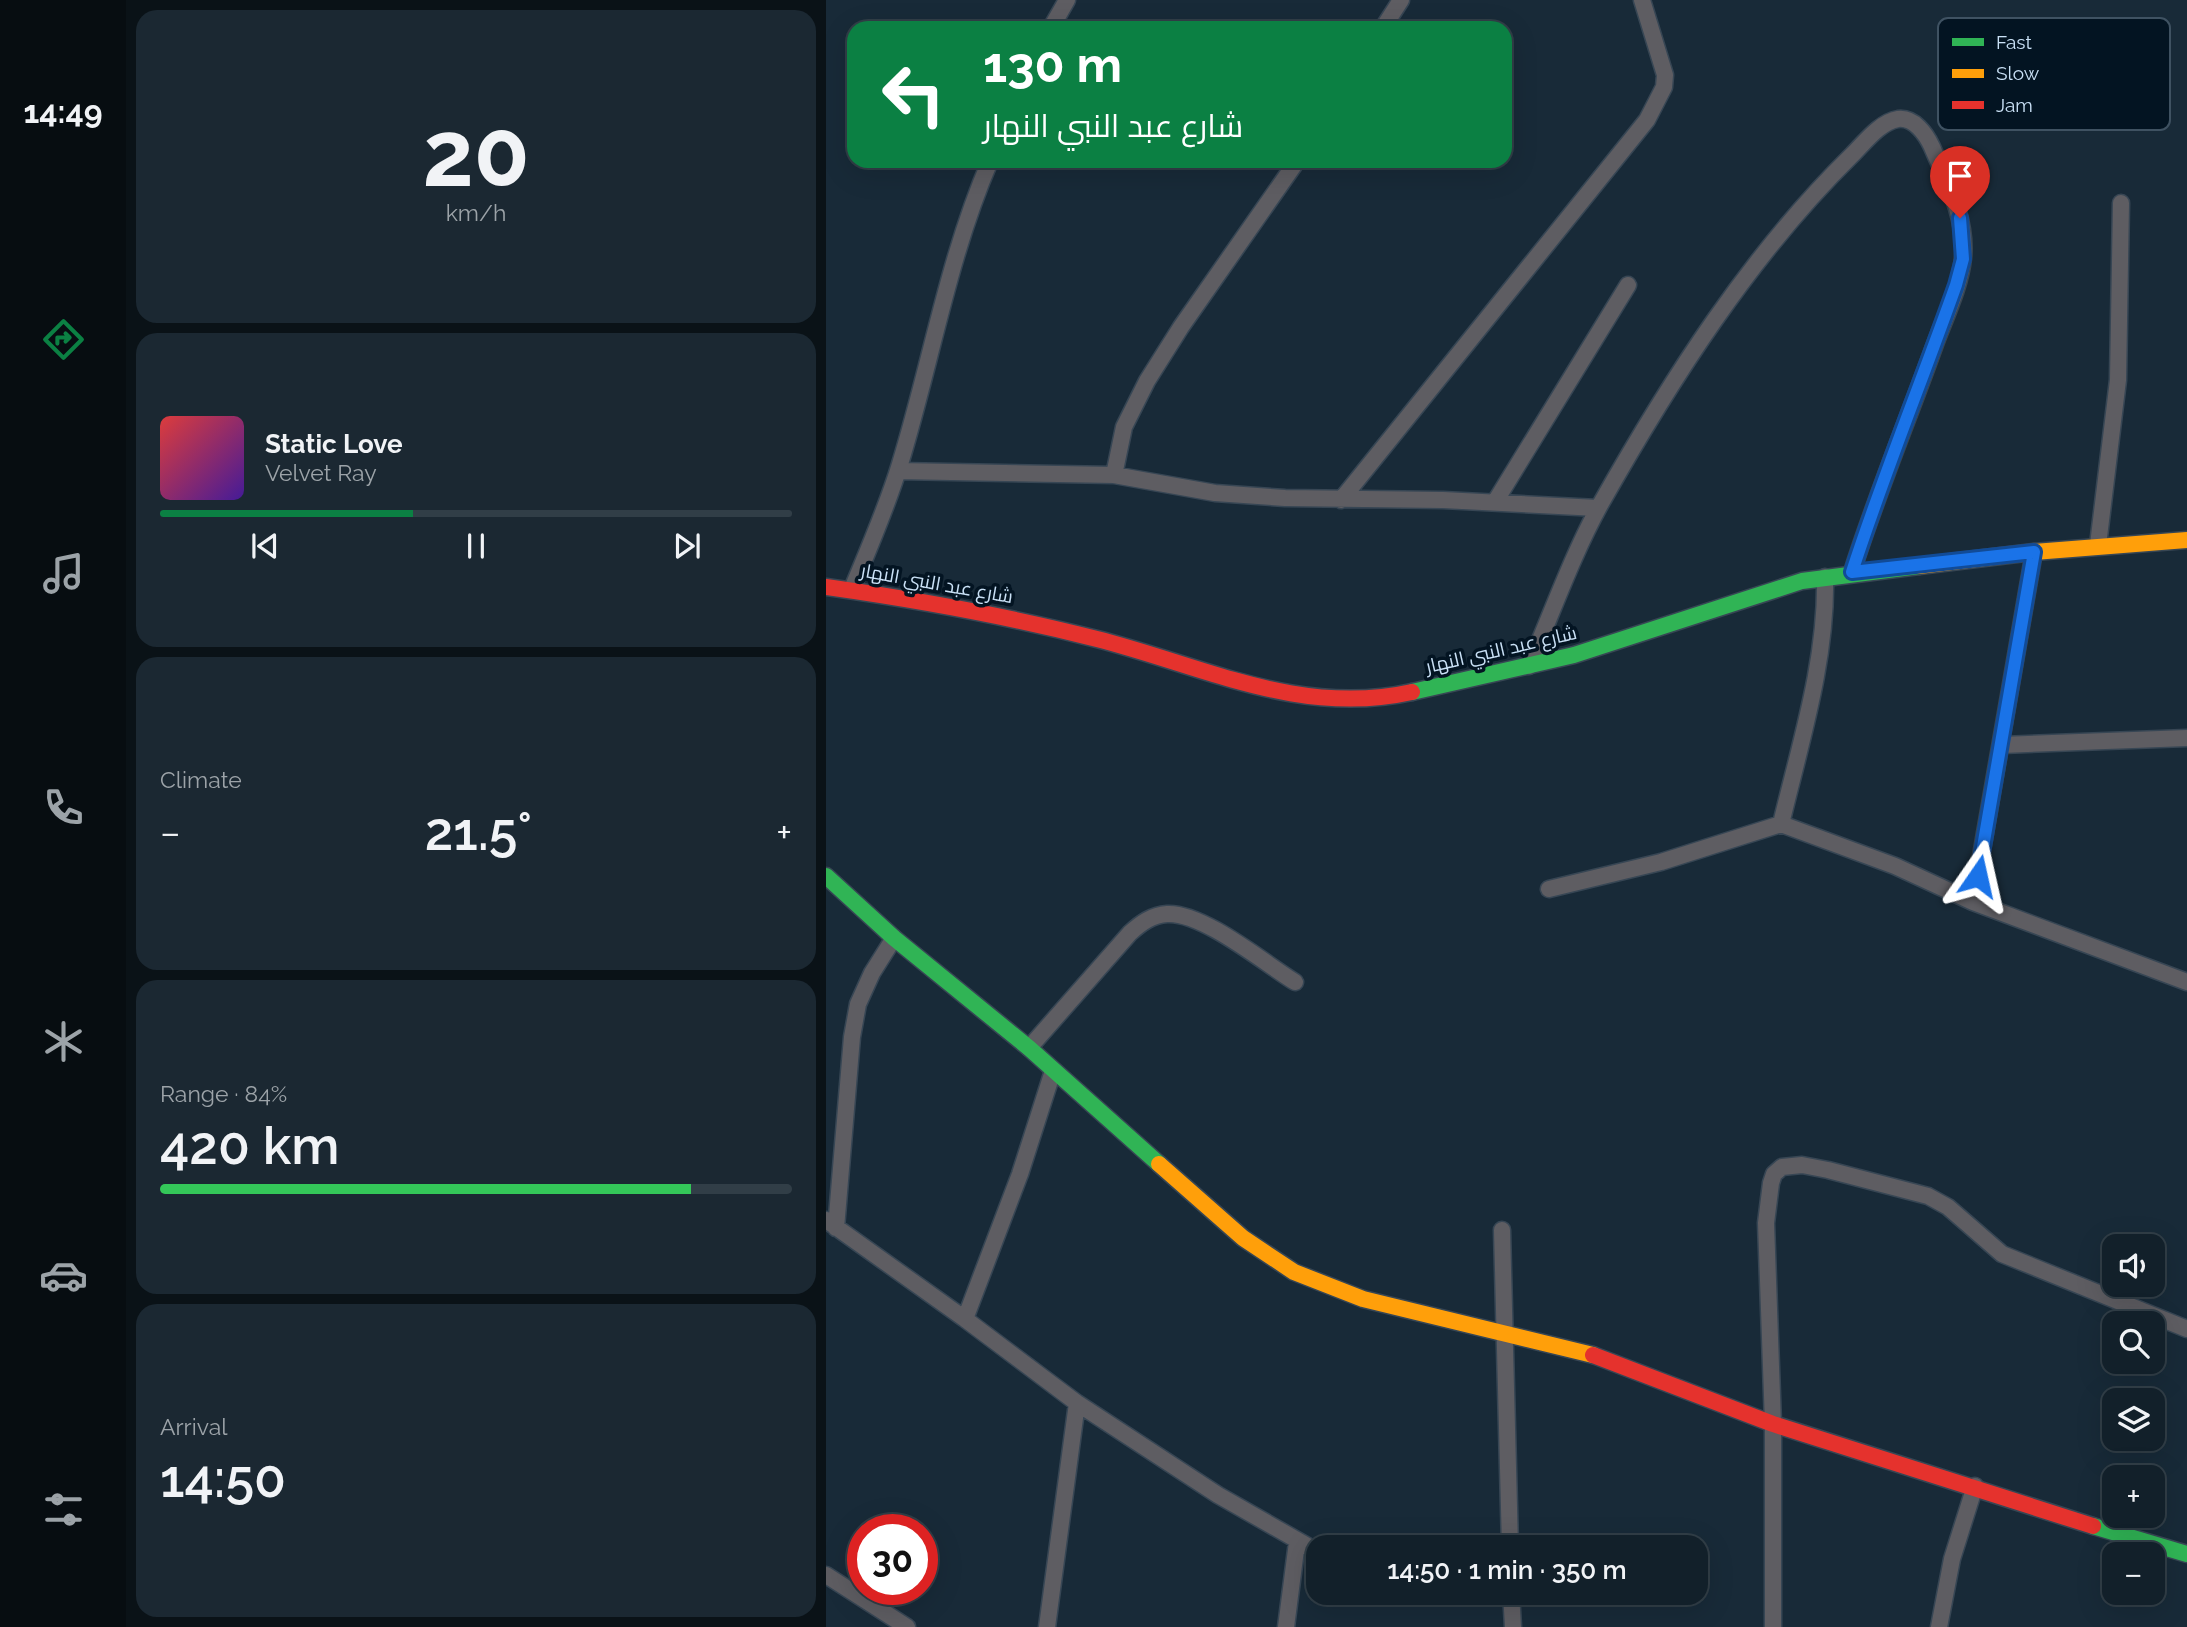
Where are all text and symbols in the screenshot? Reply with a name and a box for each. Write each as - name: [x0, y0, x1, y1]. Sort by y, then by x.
- legend: [1938, 18, 2170, 130]
- text: Fast: [1996, 31, 2032, 53]
- text: 130 m: [983, 36, 1122, 93]
- icon: left: [868, 49, 959, 140]
- text: Slow: [1996, 62, 2040, 84]
- text: 14:49: [23, 93, 103, 130]
- text: Jam: [1996, 94, 2033, 116]
- text: 20: [422, 100, 530, 207]
- text: شارع عبد النبي النهار: [983, 107, 1243, 144]
- pin: [1930, 146, 1990, 218]
- icon: arrive: [1941, 157, 1979, 195]
- text: km/h: [446, 199, 506, 226]
- icon: directions: [39, 315, 88, 364]
- text: Static Love: [265, 429, 403, 459]
- text: Velvet Ray: [265, 459, 377, 486]
- icon: previous: [246, 527, 284, 565]
- icon: pause: [457, 527, 495, 565]
- icon: next: [668, 527, 706, 565]
- icon: music: [39, 549, 88, 598]
- street label: شارع عبد النبي النهار: [857, 559, 1015, 611]
- street label: شارع عبد النبي النهار: [1422, 621, 1580, 681]
- text: Climate: [160, 766, 242, 793]
- icon: phone: [39, 783, 88, 832]
- text: 21.5°: [425, 801, 532, 862]
- text: −: [160, 810, 180, 855]
- text: +: [776, 810, 792, 855]
- position arrow: [1941, 839, 2015, 913]
- icon: climate: [39, 1017, 88, 1066]
- text: Range · 84%: [160, 1080, 287, 1107]
- text: 420 km: [160, 1115, 339, 1176]
- map controls: [2102, 1234, 2165, 1605]
- button: sound: [2102, 1234, 2165, 1297]
- icon: car: [39, 1251, 88, 1300]
- button: search: [2102, 1311, 2165, 1374]
- button: layers: [2102, 1388, 2165, 1451]
- text: Arrival: [160, 1413, 227, 1440]
- text: 14:50: [160, 1448, 286, 1509]
- button: +: [2102, 1465, 2165, 1528]
- icon: filters: [39, 1485, 88, 1534]
- speed limit sign: 30: [847, 1514, 938, 1605]
- button: −: [2102, 1542, 2165, 1605]
- text: 14:50 · 1 min · 350 m: [1387, 1555, 1627, 1585]

